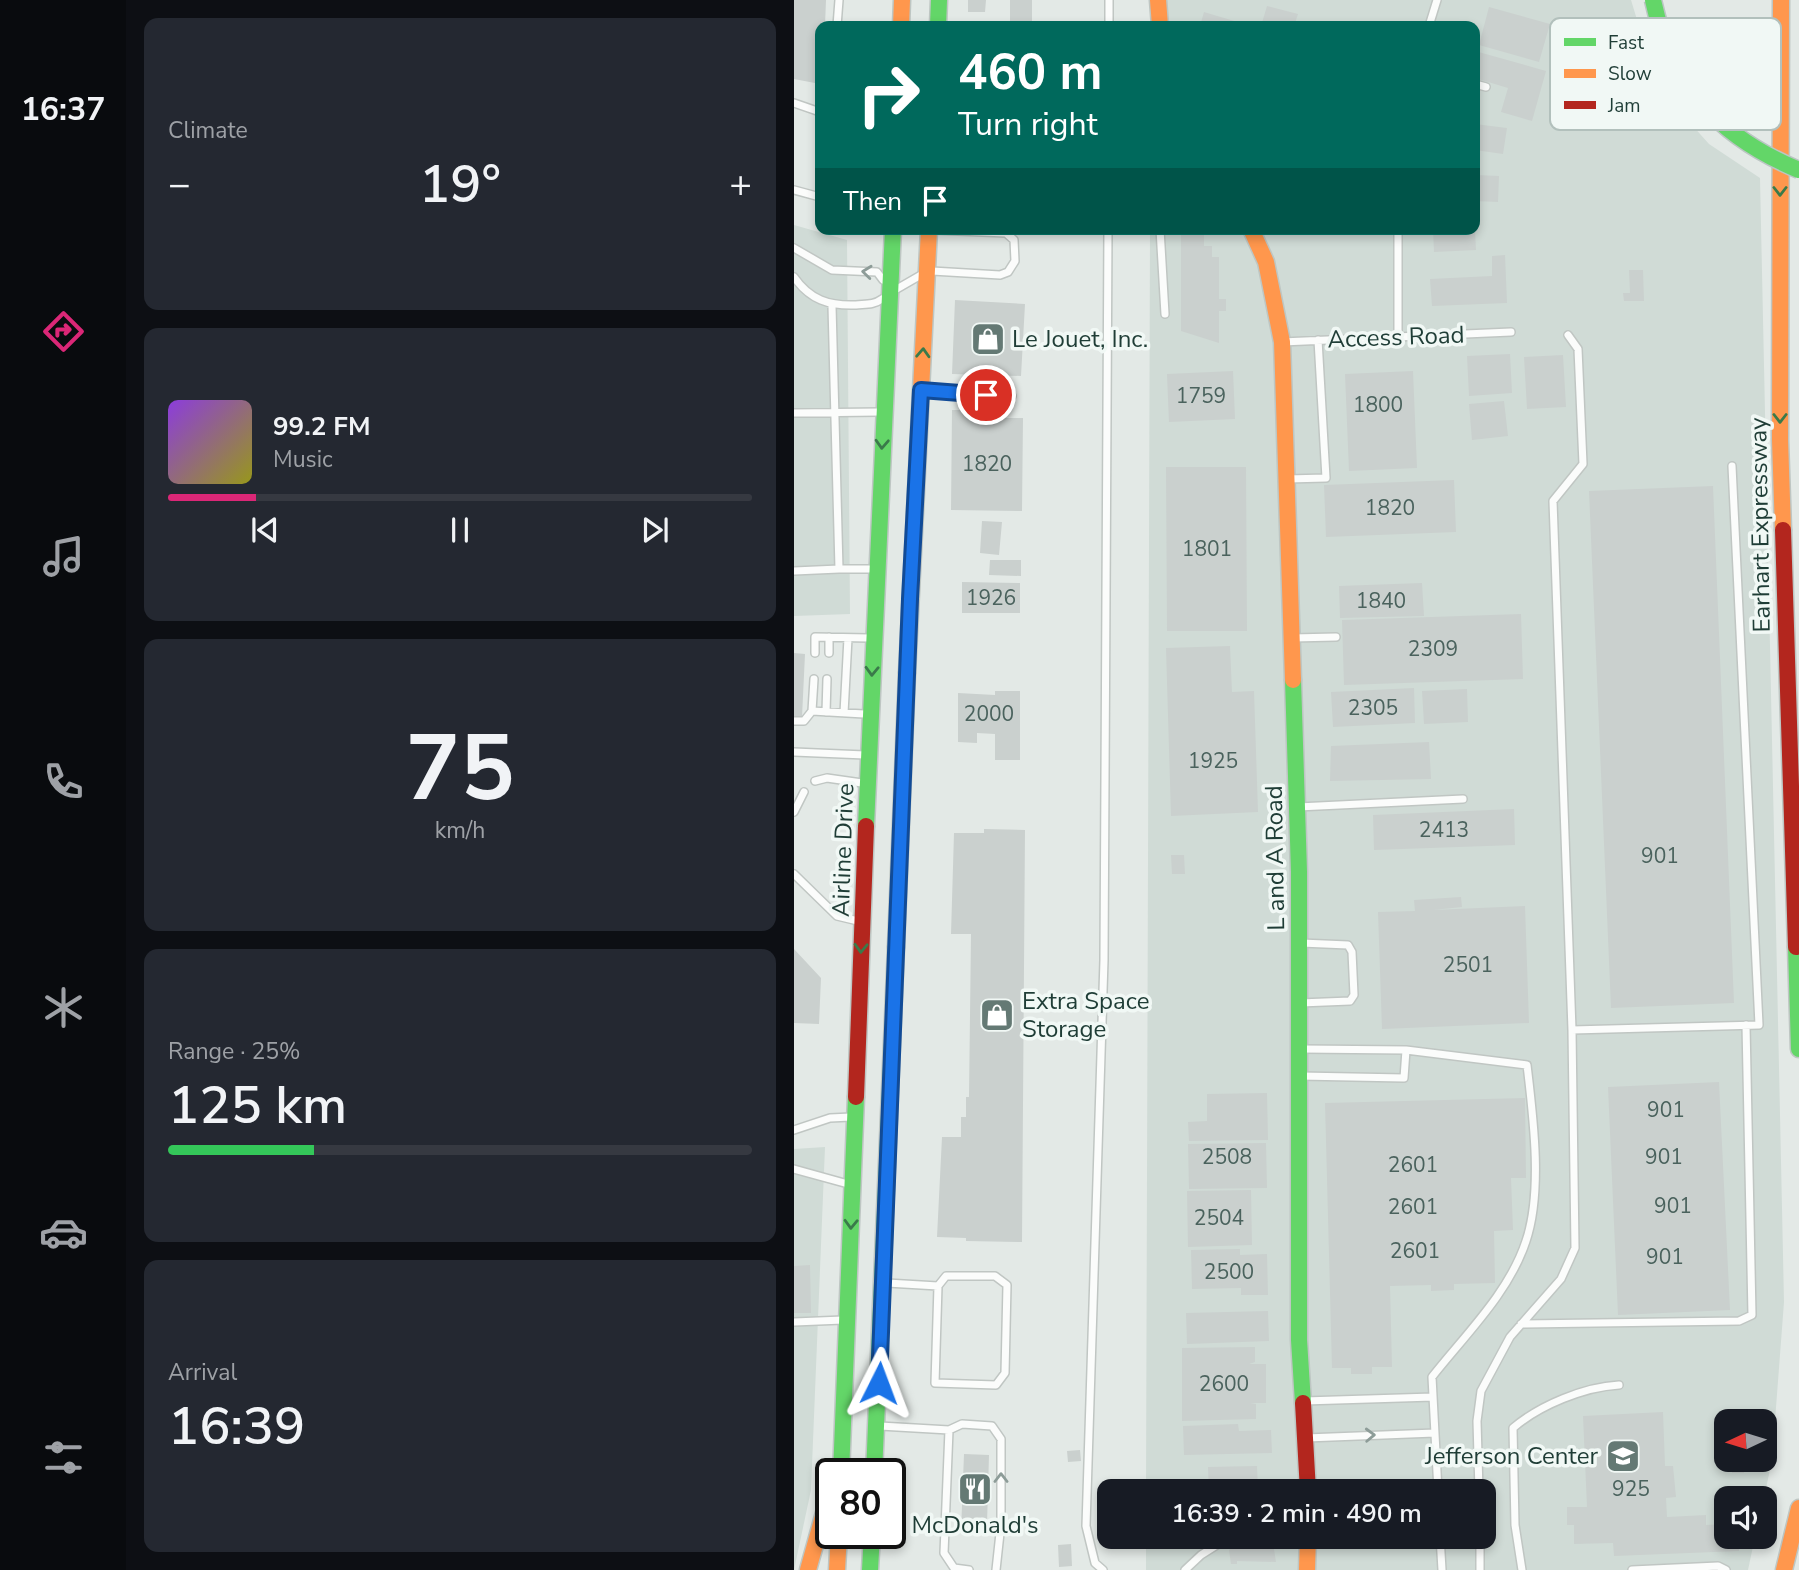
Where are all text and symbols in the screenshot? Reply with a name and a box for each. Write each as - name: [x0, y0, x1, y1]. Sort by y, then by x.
- legend: [1550, 18, 1781, 130]
- text: Fast: [1608, 30, 1644, 56]
- text: 460 m: [958, 39, 1102, 106]
- icon: right: [843, 49, 934, 140]
- text: Slow: [1608, 61, 1652, 87]
- text: 16:37: [21, 88, 105, 131]
- text: Jam: [1607, 93, 1641, 119]
- text: Turn right: [958, 103, 1098, 146]
- text: Climate: [168, 115, 248, 146]
- text: 19°: [419, 149, 501, 220]
- text: −: [168, 159, 191, 210]
- text: +: [729, 159, 752, 210]
- icon: arrive: [916, 182, 954, 220]
- text: Then: [843, 184, 902, 219]
- one-way arrow: [1772, 186, 1788, 196]
- one-way arrow: [861, 265, 872, 280]
- icon: directions: [39, 307, 88, 356]
- street label: Access Road: [1327, 319, 1465, 355]
- shop icon: Le Jouet, Inc.: [969, 320, 1007, 358]
- place label: Le Jouet, Inc.: [1012, 323, 1148, 355]
- one-way arrow: [916, 347, 931, 358]
- pin: [956, 365, 1016, 425]
- icon: arrive: [967, 376, 1005, 414]
- house number: 1759: [1176, 382, 1226, 410]
- house number: 1800: [1353, 391, 1403, 419]
- text: 99.2 FM: [273, 409, 370, 444]
- one-way arrow: [1772, 413, 1788, 424]
- street label: Earhart Expressway: [1742, 417, 1778, 633]
- one-way arrow: [875, 439, 890, 450]
- text: Music: [273, 444, 333, 475]
- house number: 1820: [962, 450, 1012, 478]
- house number: 1820: [1365, 494, 1415, 522]
- icon: previous: [246, 511, 284, 549]
- icon: pause: [441, 511, 479, 549]
- icon: next: [636, 511, 674, 549]
- icon: music: [39, 532, 88, 581]
- house number: 1801: [1182, 535, 1232, 563]
- house number: 1926: [966, 584, 1016, 612]
- house number: 1840: [1356, 587, 1406, 615]
- house number: 2309: [1408, 635, 1458, 663]
- one-way arrow: [865, 666, 880, 677]
- house number: 2305: [1348, 694, 1398, 722]
- house number: 2000: [964, 700, 1014, 728]
- text: 75: [405, 707, 515, 831]
- house number: 1925: [1188, 747, 1238, 775]
- icon: phone: [39, 757, 88, 806]
- street label: Airline Drive: [825, 783, 861, 917]
- street label: L and A Road: [1258, 785, 1292, 931]
- text: km/h: [435, 815, 485, 846]
- house number: 2413: [1419, 816, 1469, 844]
- house number: 901: [1641, 842, 1679, 870]
- one-way arrow: [854, 943, 869, 954]
- house number: 2501: [1443, 951, 1493, 979]
- icon: climate: [39, 983, 88, 1032]
- place label: Extra Space Storage: [1022, 985, 1149, 1045]
- shop icon: Extra Space Storage: [978, 996, 1016, 1034]
- text: Range · 25%: [168, 1036, 300, 1067]
- text: 125 km: [168, 1070, 347, 1141]
- house number: 901: [1647, 1096, 1685, 1124]
- house number: 2508: [1202, 1143, 1252, 1171]
- house number: 901: [1645, 1143, 1683, 1171]
- house number: 2601: [1388, 1151, 1438, 1179]
- house number: 901: [1654, 1192, 1692, 1220]
- house number: 2601: [1388, 1193, 1438, 1221]
- house number: 2504: [1194, 1204, 1244, 1232]
- icon: car: [39, 1208, 88, 1257]
- one-way arrow: [843, 1219, 858, 1230]
- house number: 2601: [1390, 1237, 1440, 1265]
- house number: 901: [1646, 1243, 1684, 1271]
- house number: 2500: [1204, 1258, 1254, 1286]
- position arrow: [842, 1346, 916, 1420]
- text: Arrival: [168, 1357, 237, 1388]
- house number: 2600: [1199, 1370, 1249, 1398]
- text: 16:39: [168, 1391, 305, 1462]
- north arrow: [1714, 1409, 1778, 1472]
- map controls: [1714, 1409, 1777, 1549]
- one-way arrow: [1365, 1428, 1376, 1443]
- icon: filters: [39, 1433, 88, 1482]
- school or university icon: Jefferson Center: [1604, 1437, 1642, 1475]
- place label: Jefferson Center: [1424, 1440, 1598, 1472]
- speed limit sign: 80: [815, 1458, 906, 1549]
- restaurant icon: McDonald's: [956, 1470, 994, 1508]
- one-way arrow: [993, 1472, 1009, 1482]
- house number: 925: [1612, 1475, 1650, 1503]
- button: sound: [1714, 1486, 1777, 1549]
- text: 16:39 · 2 min · 490 m: [1171, 1496, 1422, 1531]
- place label: McDonald's: [912, 1509, 1038, 1541]

